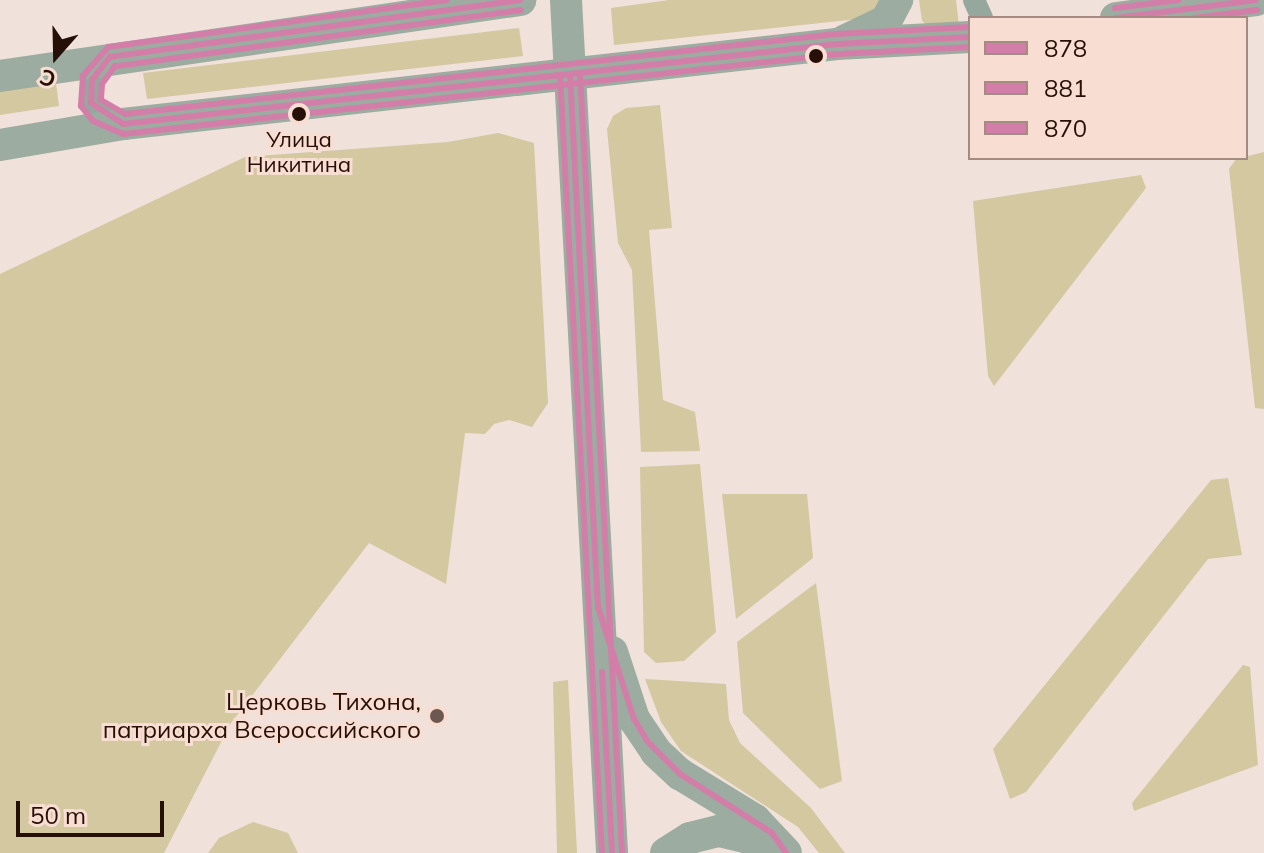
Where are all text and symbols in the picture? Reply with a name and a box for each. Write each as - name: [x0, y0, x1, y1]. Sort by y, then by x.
- north arrow: [16, 16, 96, 96]
- legend: [968, 16, 1248, 160]
- text: 878: [1044, 33, 1087, 63]
- unlabelled marker: [808, 48, 824, 64]
- text: С: [36, 63, 60, 94]
- text: 881: [1044, 73, 1087, 103]
- marker: Улица Никитина: [291, 106, 307, 122]
- text: 870: [1044, 113, 1087, 143]
- place label: Улица Никитина: [247, 126, 351, 178]
- place label: Церковь Тихона, патриарха Всероссийского: [103, 688, 421, 744]
- marker: Церковь Тихона, патриарха Всероссийского: [428, 707, 446, 725]
- scale bar: [20, 785, 168, 835]
- text: 50 m: [30, 800, 86, 830]

